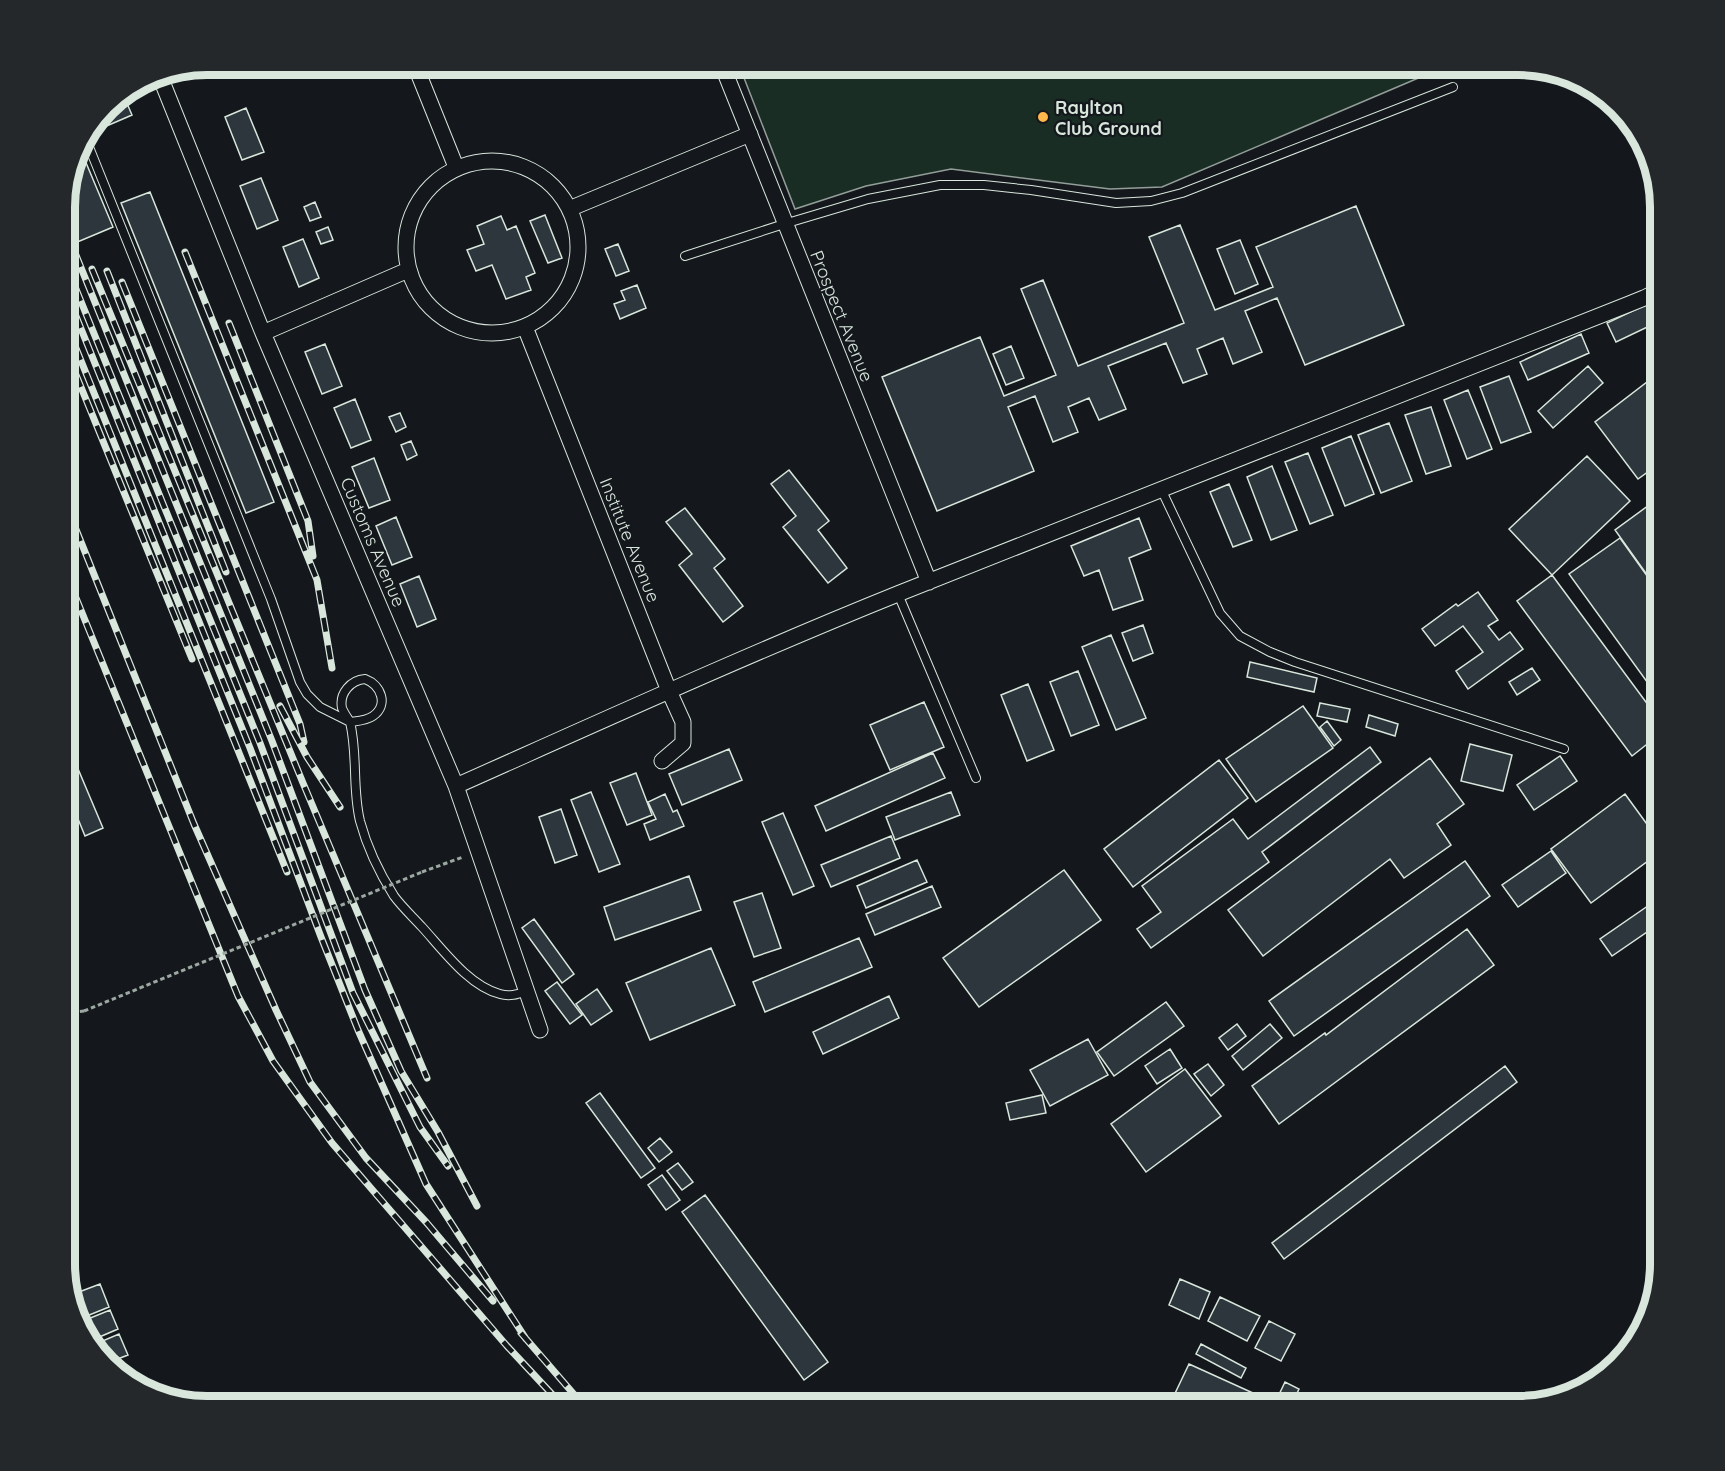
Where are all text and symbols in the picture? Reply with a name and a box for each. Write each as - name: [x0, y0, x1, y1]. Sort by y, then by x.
- place label: Raylton Club Ground: [1055, 96, 1162, 140]
- marker: Raylton Club Ground: [1036, 110, 1050, 124]
- street label: Prospect Avenue: [805, 247, 879, 385]
- street label: Customs Avenue: [335, 474, 411, 610]
- street label: Institute Avenue: [595, 474, 665, 606]

